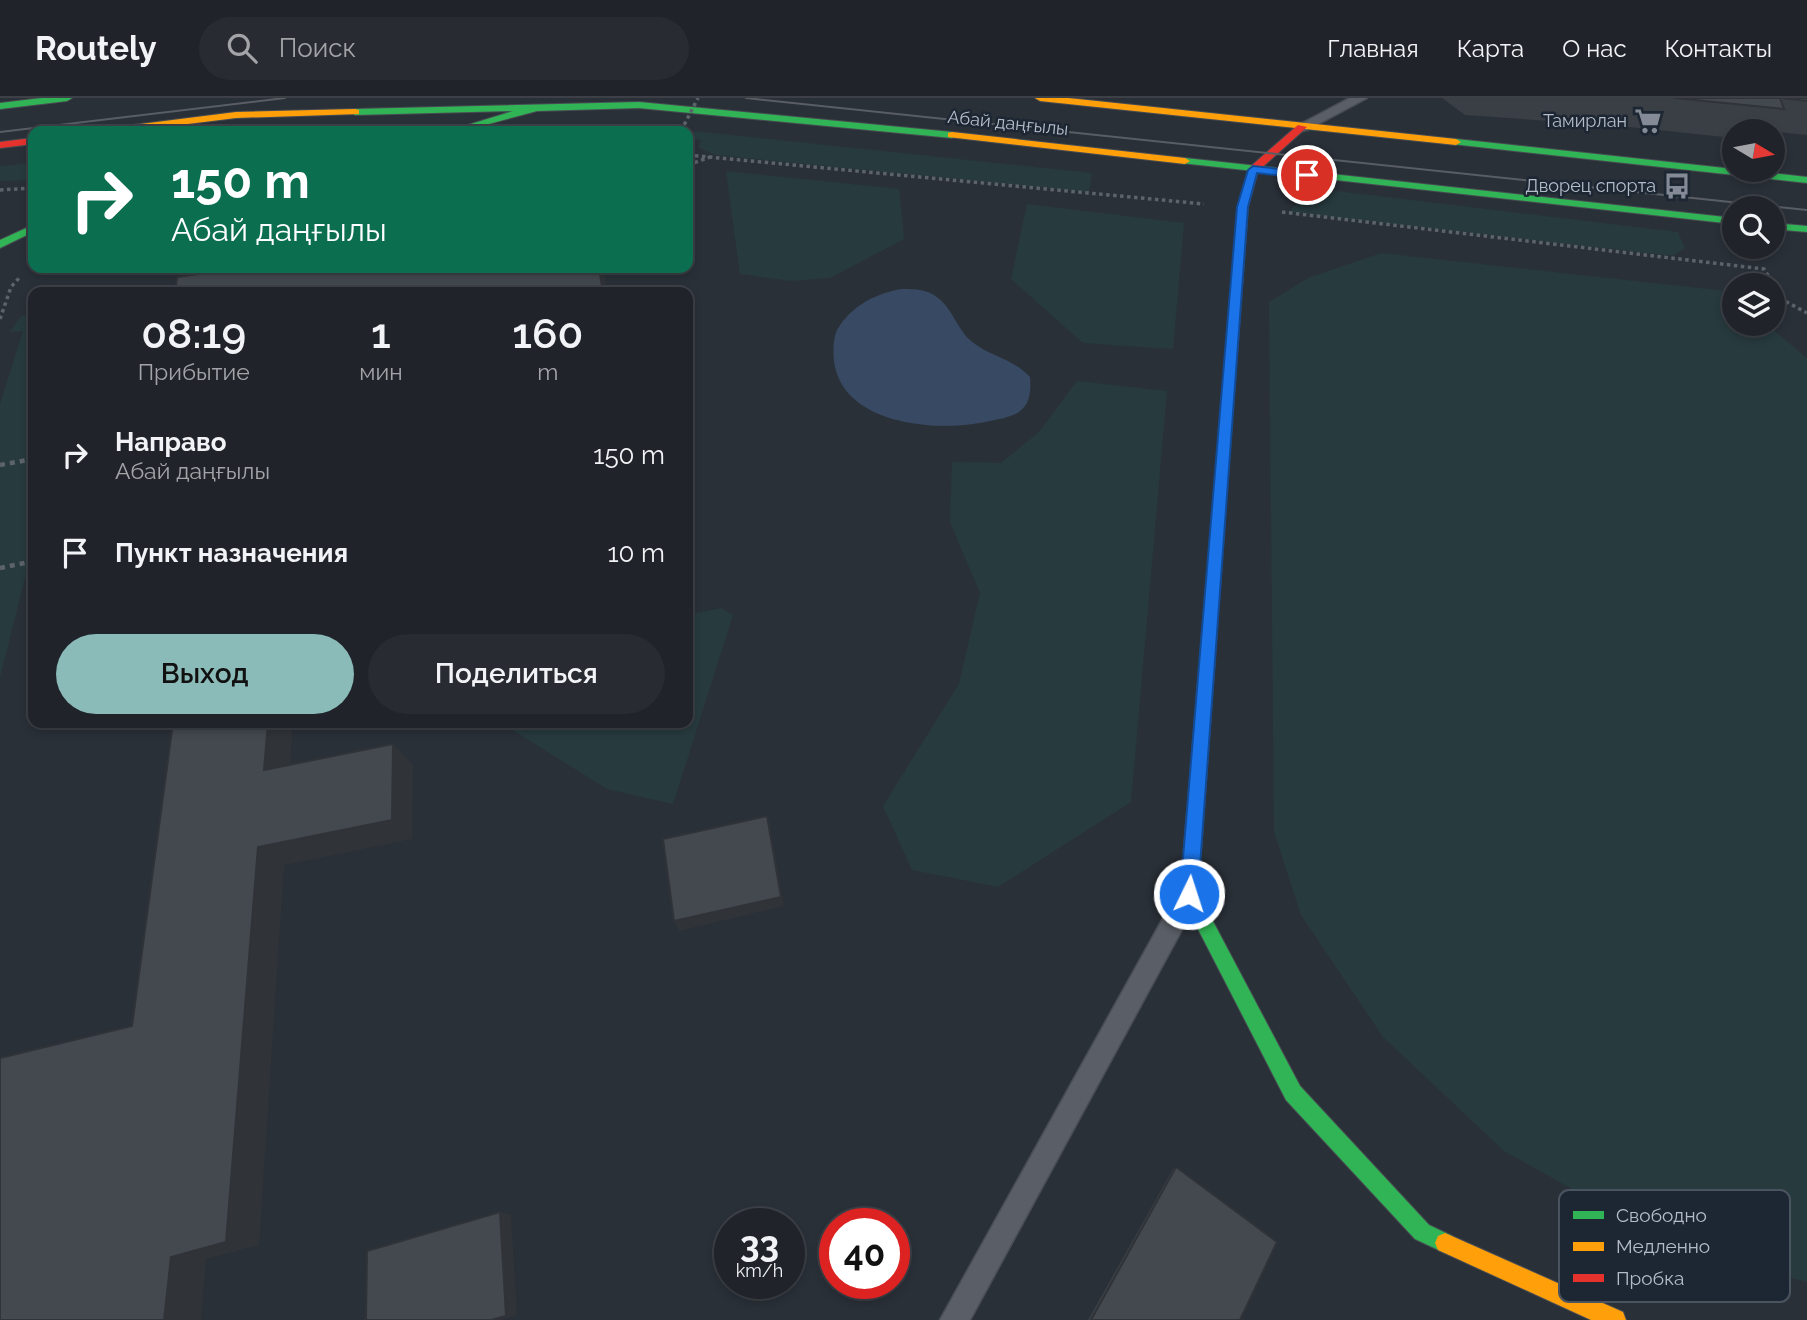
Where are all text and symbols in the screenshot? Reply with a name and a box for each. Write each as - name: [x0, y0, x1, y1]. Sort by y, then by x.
- search box: [199, 17, 689, 80]
- text: Routely: [35, 29, 157, 68]
- icon: search: [223, 29, 261, 67]
- text: Поиск: [279, 33, 356, 63]
- text: Главная: [1327, 34, 1419, 63]
- text: Карта: [1457, 34, 1524, 63]
- text: О нас: [1562, 34, 1627, 63]
- text: Контакты: [1665, 34, 1772, 63]
- street label: Абай даңғылы: [947, 106, 1069, 139]
- supermarket icon: Тамирлан: [1633, 106, 1663, 136]
- place label: Тамирлан: [1543, 110, 1627, 131]
- north arrow: [1722, 119, 1785, 182]
- map controls: [1722, 119, 1785, 336]
- pin: [1277, 145, 1337, 205]
- text: 150 m: [171, 152, 310, 209]
- icon: right: [56, 154, 147, 245]
- icon: arrive: [1288, 156, 1326, 194]
- bus stop icon: Дворец спорта: [1662, 171, 1692, 201]
- place label: Дворец спорта: [1525, 175, 1656, 196]
- button: search: [1722, 196, 1785, 259]
- text: Абай даңғылы: [171, 211, 387, 248]
- button: layers: [1722, 273, 1785, 336]
- text: 08:19: [141, 309, 246, 358]
- text: 1: [371, 309, 391, 358]
- text: 160: [512, 309, 583, 358]
- text: Прибытие: [138, 358, 250, 385]
- text: мин: [359, 358, 403, 385]
- text: m: [537, 358, 558, 385]
- text: Направо: [115, 427, 226, 457]
- icon: right: [56, 436, 94, 474]
- text: 150 m: [593, 440, 665, 470]
- text: Абай даңғылы: [115, 457, 270, 484]
- icon: arrive: [56, 534, 94, 572]
- text: Пункт назначения: [115, 538, 348, 568]
- text: 10 m: [607, 538, 665, 568]
- button: Выход: [56, 634, 354, 714]
- button: Поделиться: [368, 634, 665, 714]
- position arrow: [1152, 857, 1226, 931]
- legend: [1559, 1190, 1790, 1302]
- text: Свободно: [1616, 1204, 1707, 1226]
- speed limit sign: 40: [819, 1208, 910, 1299]
- text: 33: [740, 1224, 779, 1265]
- text: Медленно: [1616, 1235, 1710, 1257]
- text: km/h: [736, 1260, 783, 1281]
- text: Пробка: [1616, 1267, 1684, 1289]

